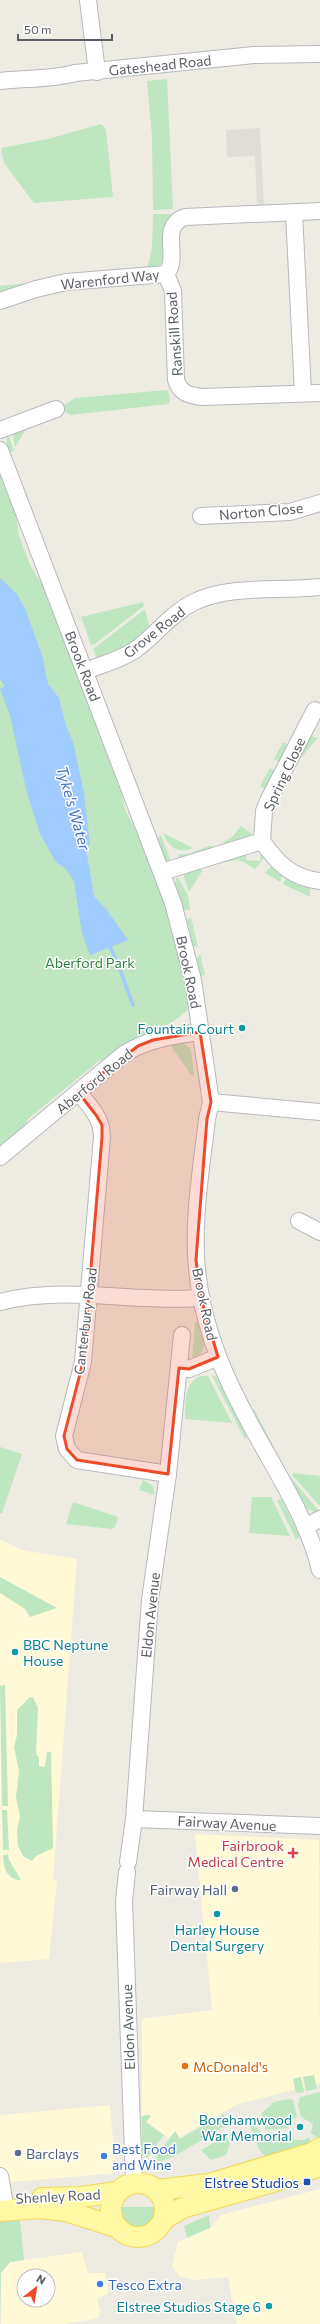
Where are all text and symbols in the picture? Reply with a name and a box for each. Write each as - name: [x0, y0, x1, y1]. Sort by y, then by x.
- scale bar: [18, 16, 112, 42]
- text: 50 m: [24, 22, 52, 36]
- street label: Gateshead Road: [108, 51, 212, 79]
- street label: Warenford Way: [60, 265, 160, 293]
- street label: Ranskill Road: [163, 291, 185, 377]
- street label: Norton Close: [218, 499, 304, 523]
- street label: Grove Road: [120, 603, 188, 661]
- street label: Brook Road: [62, 628, 104, 704]
- street label: Spring Close: [260, 735, 308, 813]
- water label: Tyke's Water: [53, 764, 95, 853]
- street label: Brook Road: [173, 934, 205, 1010]
- park label: Aberford Park: [45, 954, 135, 971]
- place label: Fountain Court: [138, 1020, 234, 1037]
- marker: Fountain Court: [237, 1023, 247, 1033]
- street label: Aberford Road: [52, 1045, 136, 1117]
- street label: Canterbury Road: [70, 1266, 100, 1376]
- street label: Brook Road: [189, 1266, 221, 1342]
- street label: Eldon Avenue: [137, 1572, 163, 1658]
- place label: BBC Neptune House: [23, 1636, 108, 1669]
- marker: BBC Neptune House: [10, 1647, 20, 1657]
- street label: Fairway Avenue: [177, 1812, 277, 1834]
- place label: Fairbrook Medical Centre: [188, 1837, 284, 1870]
- marker: Fairbrook Medical Centre: [287, 1847, 299, 1859]
- place label: Fairway Hall: [150, 1881, 227, 1898]
- marker: Fairway Hall: [230, 1884, 240, 1894]
- marker: Harley House Dental Surgery: [212, 1909, 222, 1919]
- place label: Harley House Dental Surgery: [170, 1921, 264, 1954]
- street label: Eldon Avenue: [118, 1984, 138, 2070]
- place label: McDonald's: [193, 2058, 268, 2075]
- marker: McDonald's: [180, 2061, 190, 2071]
- place label: Borehamwood War Memorial: [199, 2111, 292, 2144]
- marker: Borehamwood War Memorial: [295, 2122, 305, 2132]
- place label: Best Food and Wine: [112, 2140, 176, 2173]
- place label: Barclays: [26, 2145, 79, 2162]
- marker: Barclays: [13, 2148, 23, 2158]
- marker: Best Food and Wine: [99, 2151, 109, 2161]
- place label: Elstree Studios: [204, 2174, 299, 2191]
- marker: Elstree Studios: [302, 2177, 312, 2187]
- street label: Shenley Road: [15, 2185, 101, 2207]
- north arrow: [16, 2268, 56, 2308]
- text: N: [35, 2271, 48, 2287]
- place label: Tesco Extra: [108, 2276, 182, 2293]
- marker: Tesco Extra: [95, 2279, 105, 2289]
- place label: Elstree Studios Stage 6: [117, 2298, 261, 2315]
- marker: Elstree Studios Stage 6: [264, 2301, 274, 2311]

